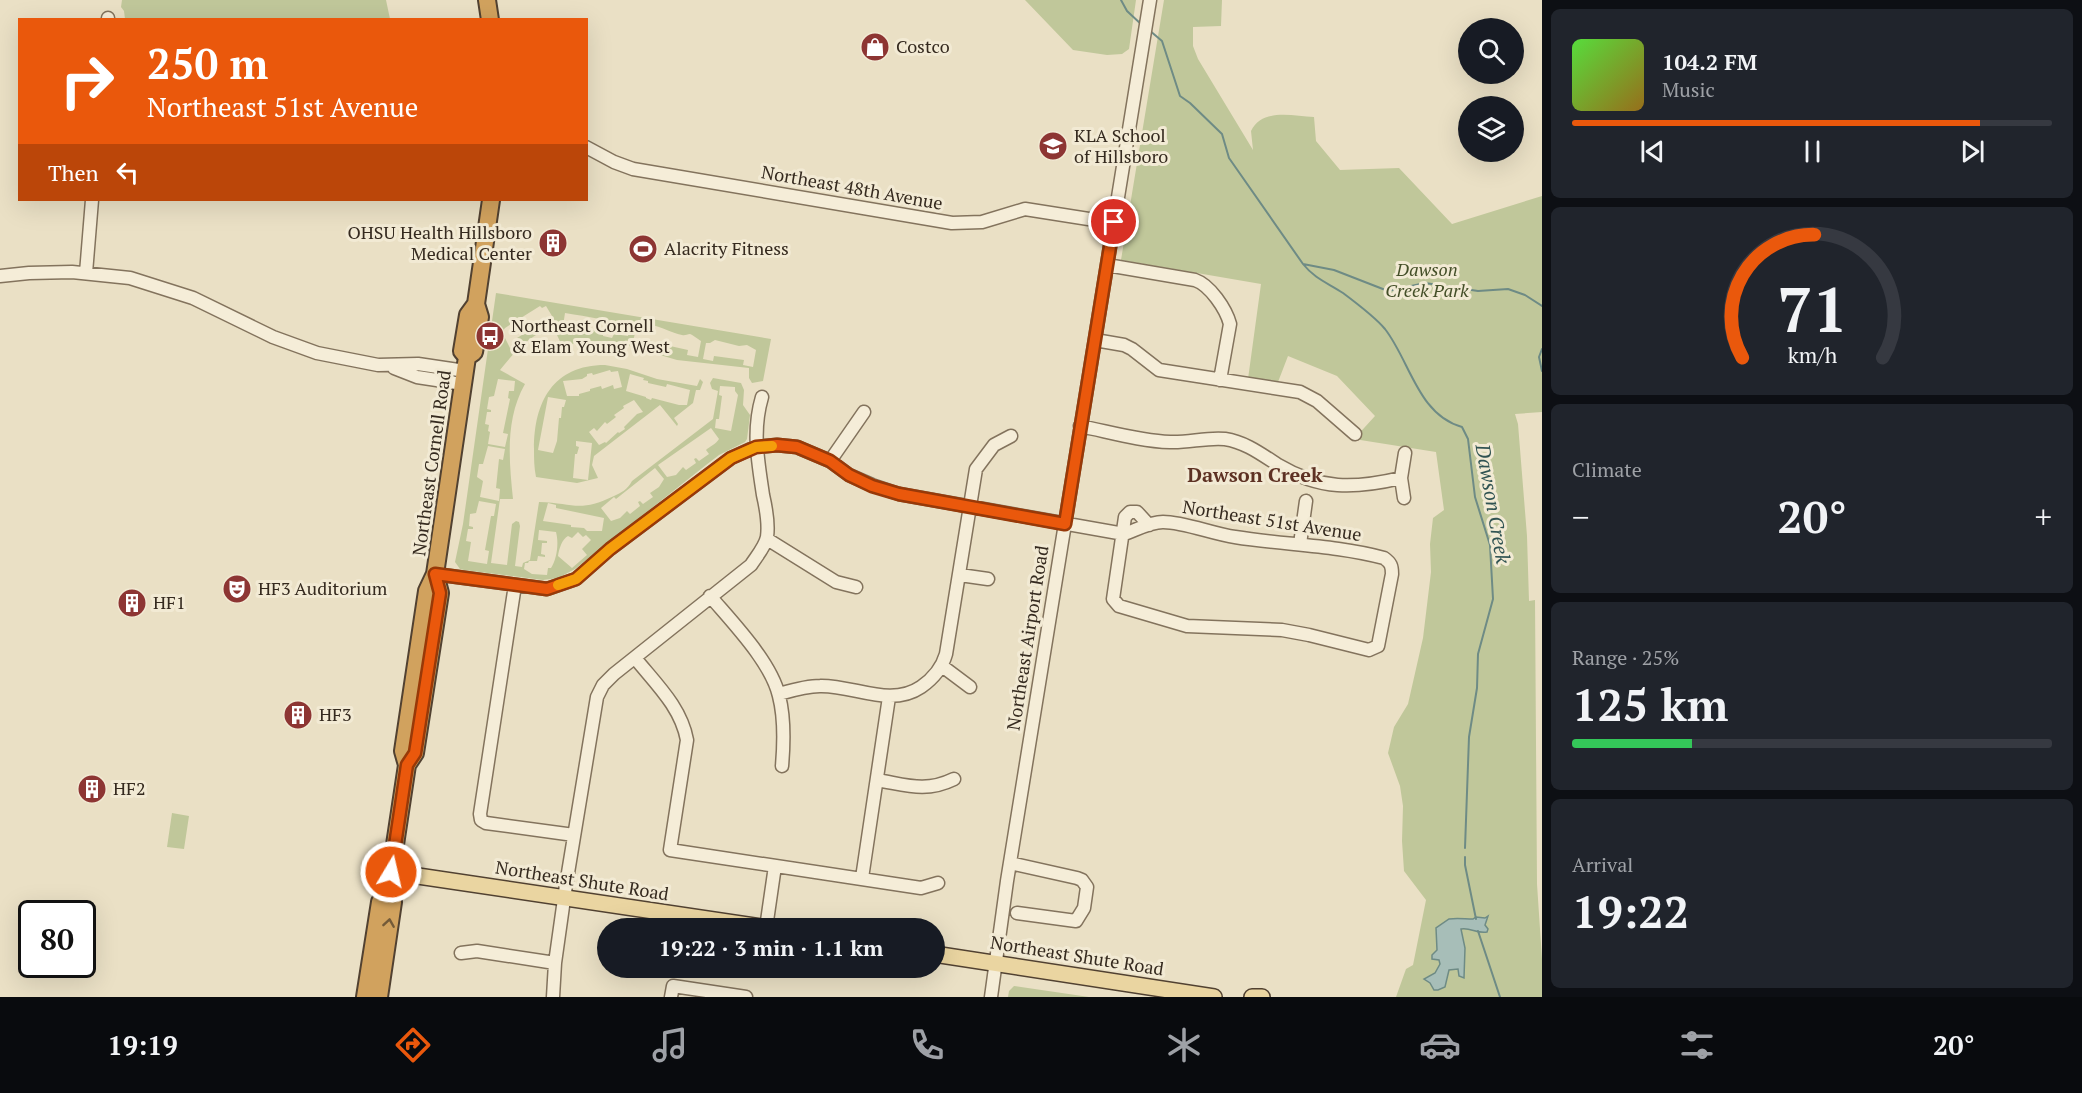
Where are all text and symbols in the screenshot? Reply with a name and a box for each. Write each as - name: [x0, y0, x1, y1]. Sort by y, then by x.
- map controls: [1458, 18, 1524, 162]
- button: search: [1458, 18, 1524, 84]
- shop icon: Costco: [859, 31, 891, 63]
- place label: Costco: [896, 34, 950, 58]
- text: 250 m: [147, 35, 268, 91]
- icon: right: [48, 42, 126, 120]
- text: 104.2 FM: [1662, 47, 1757, 76]
- text: Music: [1662, 76, 1715, 103]
- text: Northeast 51st Avenue: [147, 89, 418, 125]
- button: layers: [1458, 96, 1524, 162]
- place label: KLA School of Hillsboro: [1074, 123, 1168, 168]
- school or university icon: KLA School of Hillsboro: [1037, 130, 1069, 162]
- icon: previous: [1636, 135, 1669, 168]
- icon: pause: [1796, 135, 1829, 168]
- icon: next: [1956, 135, 1989, 168]
- icon: left: [111, 156, 144, 189]
- text: Then: [48, 158, 99, 187]
- street label: Northeast 48th Avenue: [760, 159, 945, 215]
- pin: [1088, 196, 1139, 247]
- icon: arrive: [1097, 205, 1130, 238]
- place label: OHSU Health Hillsboro Medical Center: [347, 220, 532, 265]
- building icon: OHSU Health Hillsboro Medical Center: [537, 227, 569, 259]
- sports icon: Alacrity Fitness: [627, 233, 659, 265]
- place label: Alacrity Fitness: [664, 236, 789, 260]
- park label: Dawson Creek Park: [1385, 257, 1469, 302]
- text: 71: [1777, 267, 1847, 350]
- place label: Northeast Cornell & Elam Young West: [511, 313, 670, 358]
- bus stop icon: Northeast Cornell & Elam Young West: [474, 320, 506, 352]
- text: km/h: [1787, 341, 1837, 369]
- street label: Northeast Cornell Road: [406, 368, 456, 557]
- water label: Dawson Creek: [1470, 441, 1517, 566]
- text: Climate: [1572, 456, 1642, 483]
- district label: Dawson Creek: [1187, 461, 1323, 488]
- text: 20°: [1777, 486, 1847, 546]
- street label: Northeast 51st Avenue: [1181, 494, 1363, 546]
- text: −: [1572, 495, 1590, 538]
- text: +: [2034, 495, 2052, 538]
- street label: Northeast Airport Road: [1001, 544, 1053, 732]
- theatre icon: HF3 Auditorium: [221, 573, 253, 605]
- place label: HF3 Auditorium: [258, 576, 388, 600]
- building icon: HF1: [116, 587, 148, 619]
- place label: HF1: [153, 590, 186, 614]
- text: Range · 25%: [1572, 644, 1679, 671]
- text: 125 km: [1572, 674, 1728, 734]
- building icon: HF3: [282, 699, 314, 731]
- place label: HF3: [319, 702, 352, 726]
- building icon: HF2: [76, 773, 108, 805]
- place label: HF2: [113, 776, 146, 800]
- position arrow: [359, 840, 423, 904]
- text: Arrival: [1572, 851, 1633, 878]
- street label: Northeast Shute Road: [494, 854, 671, 906]
- text: 19:22: [1572, 881, 1689, 941]
- speed limit sign: 80: [18, 900, 96, 978]
- one-way arrow: [383, 918, 395, 928]
- street label: Northeast Shute Road: [989, 929, 1166, 981]
- text: 19:22 · 3 min · 1.1 km: [659, 933, 883, 962]
- icon: directions: [392, 1024, 434, 1066]
- icon: music: [649, 1024, 691, 1066]
- icon: phone: [906, 1024, 948, 1066]
- icon: climate: [1163, 1024, 1205, 1066]
- icon: car: [1419, 1024, 1461, 1066]
- icon: filters: [1676, 1024, 1718, 1066]
- text: 19:19: [107, 1027, 178, 1063]
- text: 20°: [1933, 1027, 1975, 1063]

